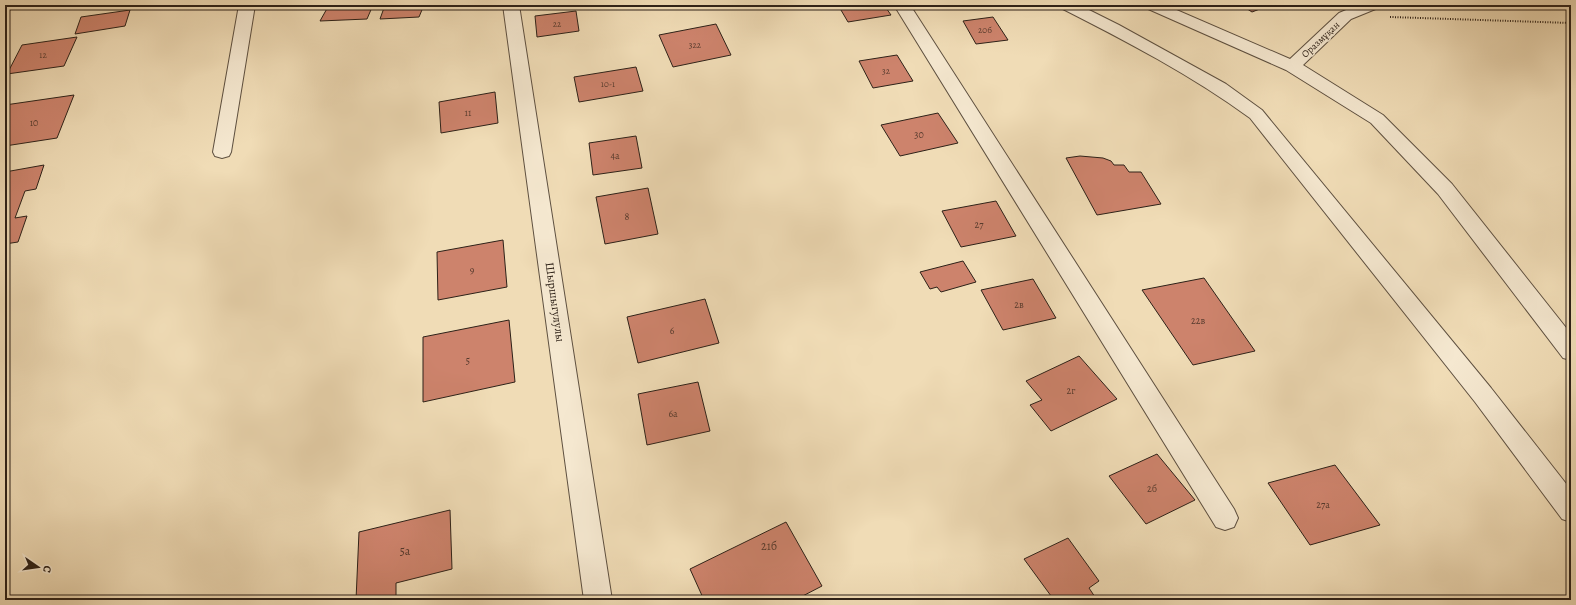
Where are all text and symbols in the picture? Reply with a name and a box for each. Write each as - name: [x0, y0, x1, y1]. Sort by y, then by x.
- house number: 22: [553, 18, 562, 30]
- street label: Оразмұқан: [1298, 18, 1343, 61]
- house number: 20б: [978, 24, 992, 36]
- house number: 322: [689, 39, 702, 51]
- house number: 12: [39, 49, 47, 61]
- house number: 32: [882, 65, 891, 77]
- house number: 10-1: [601, 78, 615, 90]
- house number: 11: [465, 106, 472, 119]
- house number: 10: [30, 116, 38, 129]
- house number: 30: [914, 128, 924, 141]
- house number: 4а: [610, 149, 620, 162]
- house number: 8: [625, 210, 630, 223]
- house number: 27: [975, 218, 984, 231]
- street label: Шыршыгулулы: [541, 261, 569, 343]
- house number: 9: [470, 263, 475, 276]
- house number: 2в: [1014, 298, 1024, 311]
- house number: 22в: [1191, 314, 1205, 327]
- house number: 6: [670, 324, 675, 337]
- house number: 5: [466, 354, 470, 367]
- house number: 2г: [1067, 384, 1076, 397]
- house number: 6а: [668, 407, 678, 420]
- house number: 2б: [1147, 482, 1157, 495]
- house number: 27а: [1316, 498, 1330, 511]
- house number: 21б: [761, 538, 777, 554]
- house number: 5а: [400, 543, 411, 559]
- north arrow: [18, 547, 58, 587]
- text: С: [39, 564, 55, 574]

